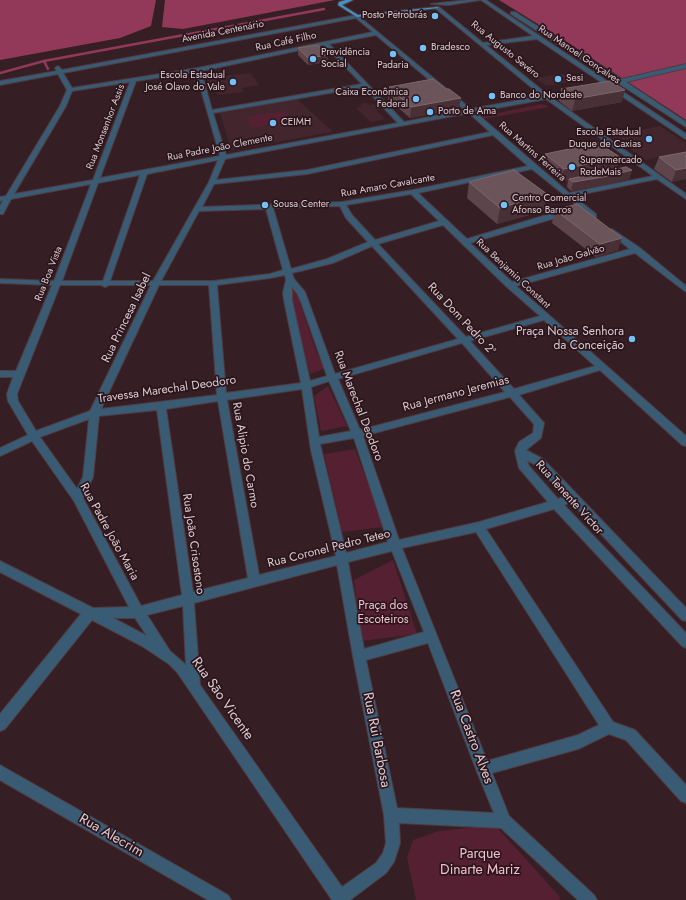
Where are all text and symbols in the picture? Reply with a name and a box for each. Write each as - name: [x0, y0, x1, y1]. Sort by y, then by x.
- place label: Posto Petrobrás: [362, 10, 427, 22]
- marker: Posto Petrobrás: [430, 11, 440, 21]
- street label: Avenida Centenário: [181, 18, 265, 46]
- street label: Rua Augusto Sevéro: [468, 19, 542, 81]
- street label: Rua Manoel Gonçalves: [536, 23, 622, 87]
- street label: Rua Café Filho: [254, 30, 318, 54]
- place label: Bradesco: [431, 42, 470, 54]
- marker: Bradesco: [418, 43, 428, 53]
- place label: Previdência Social: [321, 47, 370, 70]
- marker: Padaria: [388, 49, 398, 59]
- marker: Previdência Social: [308, 54, 318, 64]
- place label: Padaria: [377, 60, 409, 72]
- place label: Escola Estadual José Olavo do Vale: [145, 70, 225, 94]
- place label: Sesi: [566, 73, 583, 85]
- marker: Sesi: [553, 74, 563, 84]
- marker: Escola Estadual José Olavo do Vale: [228, 77, 238, 87]
- street label: Rua Monsenhor Assis: [84, 83, 128, 171]
- place label: Caixa Econômica Federal: [335, 87, 408, 110]
- place label: Banco do Nordeste: [500, 90, 582, 102]
- marker: Banco do Nordeste: [487, 91, 497, 101]
- marker: Caixa Econômica Federal: [411, 94, 421, 104]
- place label: Porto de Ama: [438, 106, 496, 118]
- marker: Porto de Ama: [425, 107, 435, 117]
- place label: CEIMH: [281, 117, 311, 129]
- marker: CEIMH: [268, 118, 278, 128]
- street label: Rua Martins Ferreira: [496, 120, 568, 184]
- place label: Escola Estadual Duque de Caxias: [569, 127, 641, 150]
- street label: Rua Padre João Clemente: [166, 132, 274, 164]
- marker: Escola Estadual Duque de Caxias: [644, 134, 654, 144]
- place label: Supermercado RedeMais: [580, 155, 642, 178]
- marker: Supermercado RedeMais: [567, 162, 577, 172]
- street label: Rua Amaro Cavalcante: [340, 172, 436, 200]
- place label: Centro Comercial Afonso Barros: [512, 193, 586, 216]
- place label: Sousa Center: [273, 199, 329, 211]
- marker: Sousa Center: [260, 200, 270, 210]
- marker: Centro Comercial Afonso Barros: [499, 200, 509, 210]
- street label: Rua Benjamin Constant: [473, 237, 553, 311]
- street label: Rua João Galvão: [536, 243, 606, 273]
- street label: Rua Boa Vista: [33, 245, 65, 303]
- street label: Rua Princesa Isabel: [99, 271, 155, 365]
- street label: Rua Dom Pedro 2ª: [424, 280, 498, 358]
- place label: Praça Nossa Senhora da Conceição: [516, 325, 624, 353]
- marker: Praça Nossa Senhora da Conceição: [627, 334, 637, 344]
- street label: Rua Marechal Deodoro: [330, 349, 386, 463]
- street label: Travessa Marechal Deodoro: [97, 373, 237, 407]
- street label: Rua Jermano Jeremias: [401, 373, 511, 415]
- street label: Rua Alipio do Carmo: [229, 401, 261, 509]
- street label: Rua Tenente Victor: [532, 458, 606, 538]
- street label: Rua Padre João Maria: [76, 481, 142, 583]
- street label: Rua João Crisostono: [179, 493, 207, 595]
- street label: Rua Coronel Pedro Teteo: [266, 527, 392, 571]
- park label: Praça dos Escoteiros: [357, 599, 409, 627]
- street label: Rua São Vicente: [187, 654, 257, 744]
- street label: Rua Castro Alves: [445, 688, 497, 786]
- street label: Rua Rui Barbosa: [359, 691, 393, 789]
- street label: Rua Alecrim: [76, 811, 146, 861]
- park label: Parque Dinarte Mariz: [440, 847, 520, 880]

